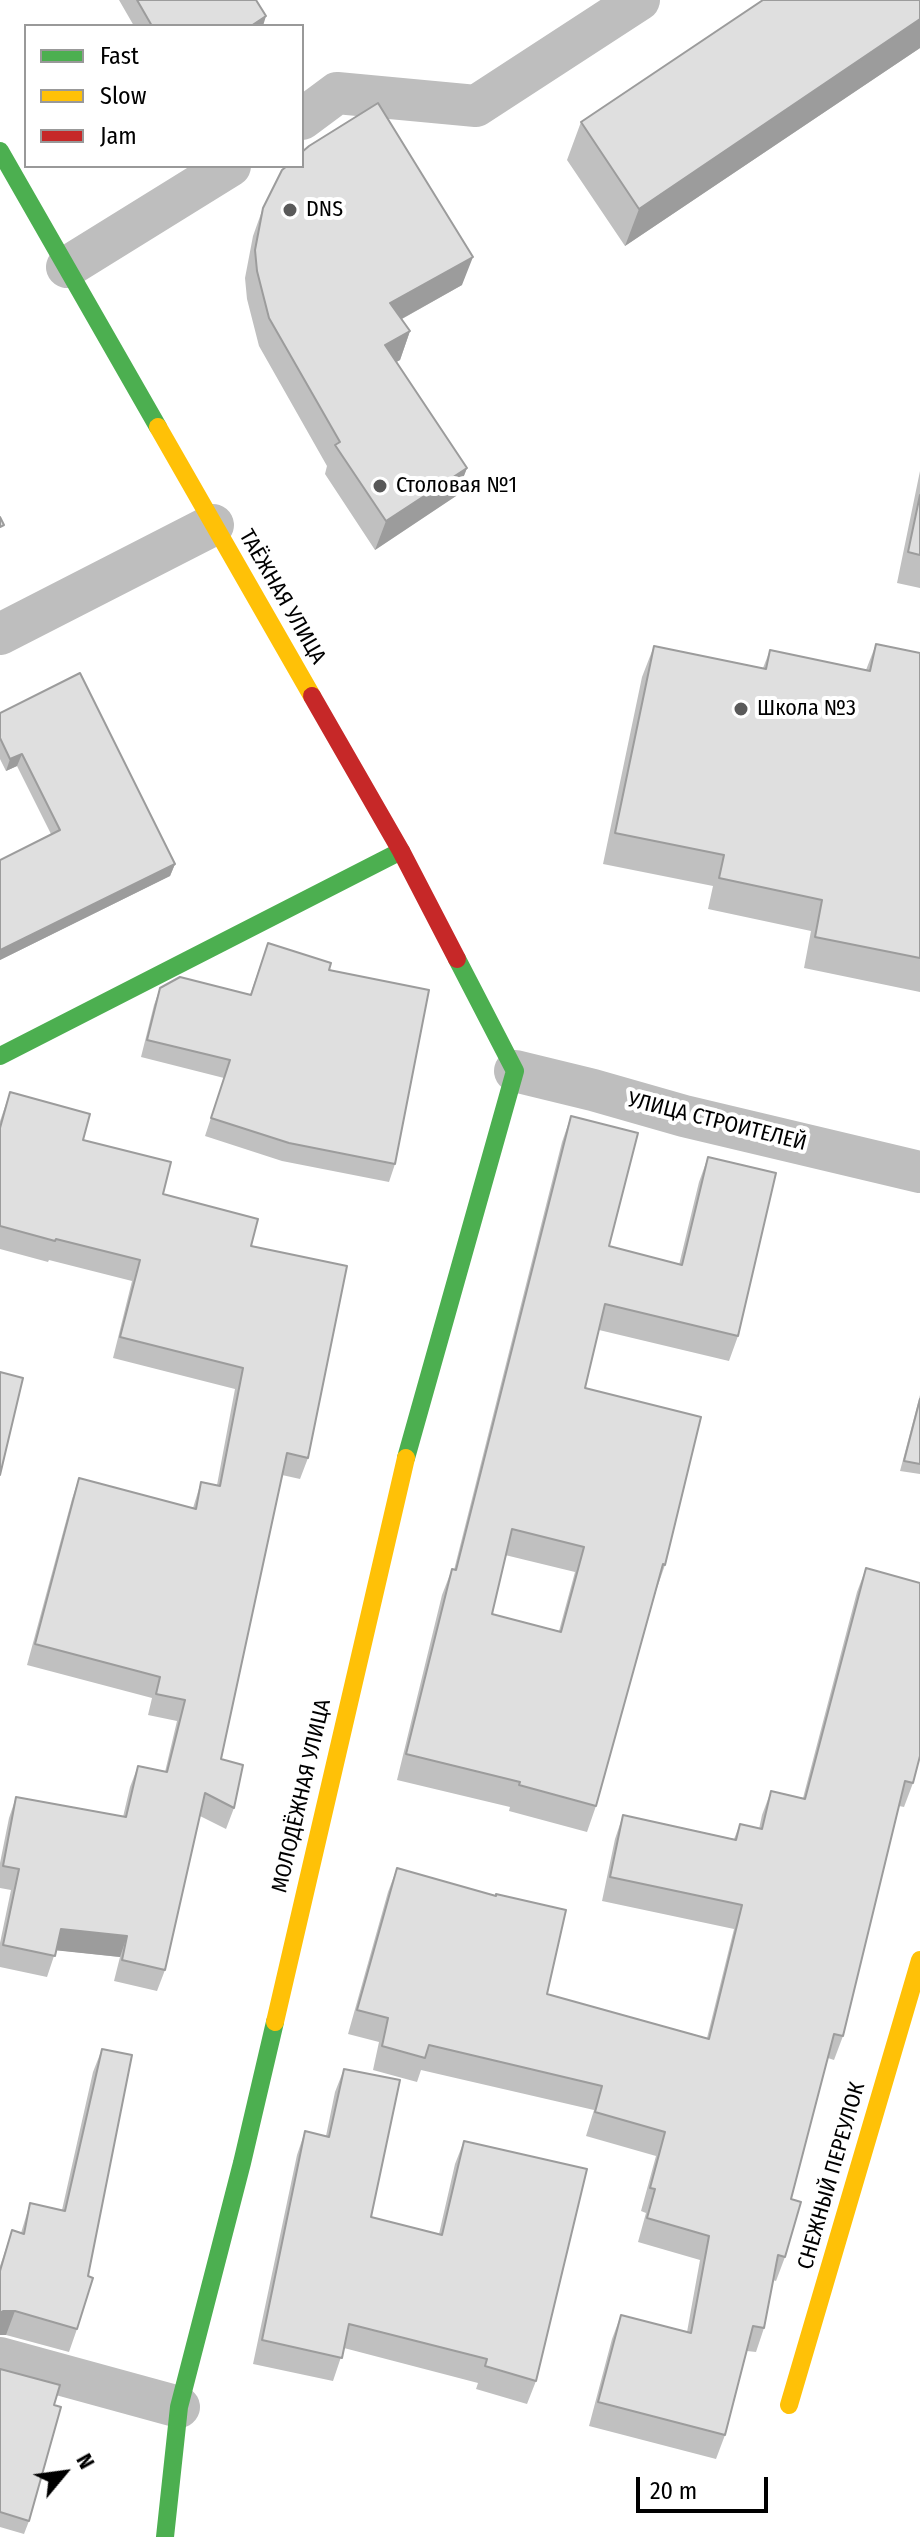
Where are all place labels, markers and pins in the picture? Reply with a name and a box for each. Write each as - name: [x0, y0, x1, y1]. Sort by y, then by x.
- place label: DNS: [306, 197, 343, 223]
- marker: DNS: [281, 201, 299, 219]
- place label: Столовая №1: [396, 473, 517, 499]
- marker: Столовая №1: [371, 477, 389, 495]
- place label: Школа №3: [757, 696, 856, 722]
- marker: Школа №3: [732, 700, 750, 718]

